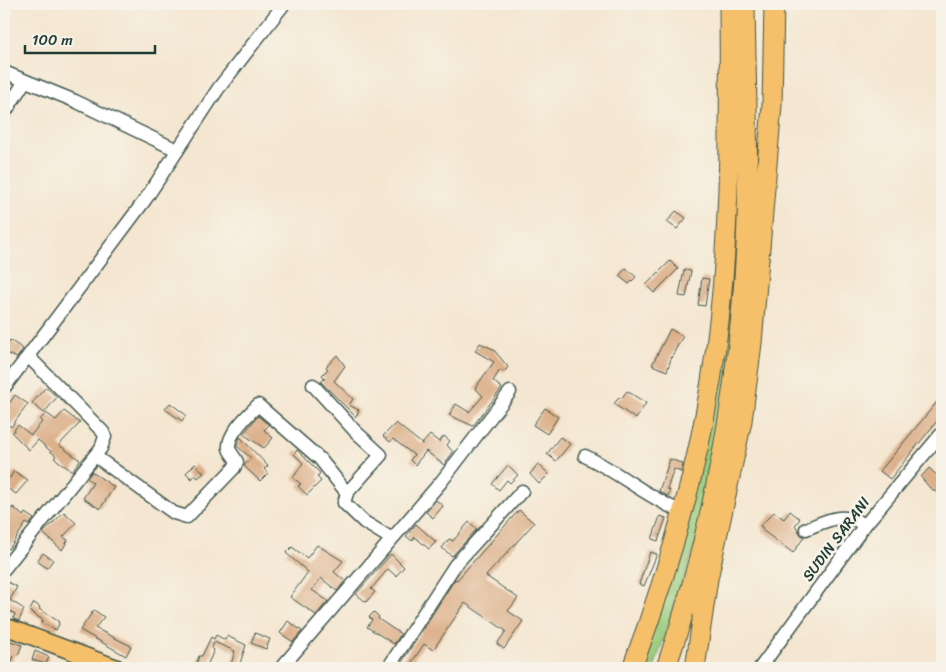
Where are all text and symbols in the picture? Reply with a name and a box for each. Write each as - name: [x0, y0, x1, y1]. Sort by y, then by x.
- scale bar: [25, 22, 155, 54]
- text: 100 m: [32, 27, 73, 53]
- street label: SUDIN SARANI: [795, 491, 877, 587]

